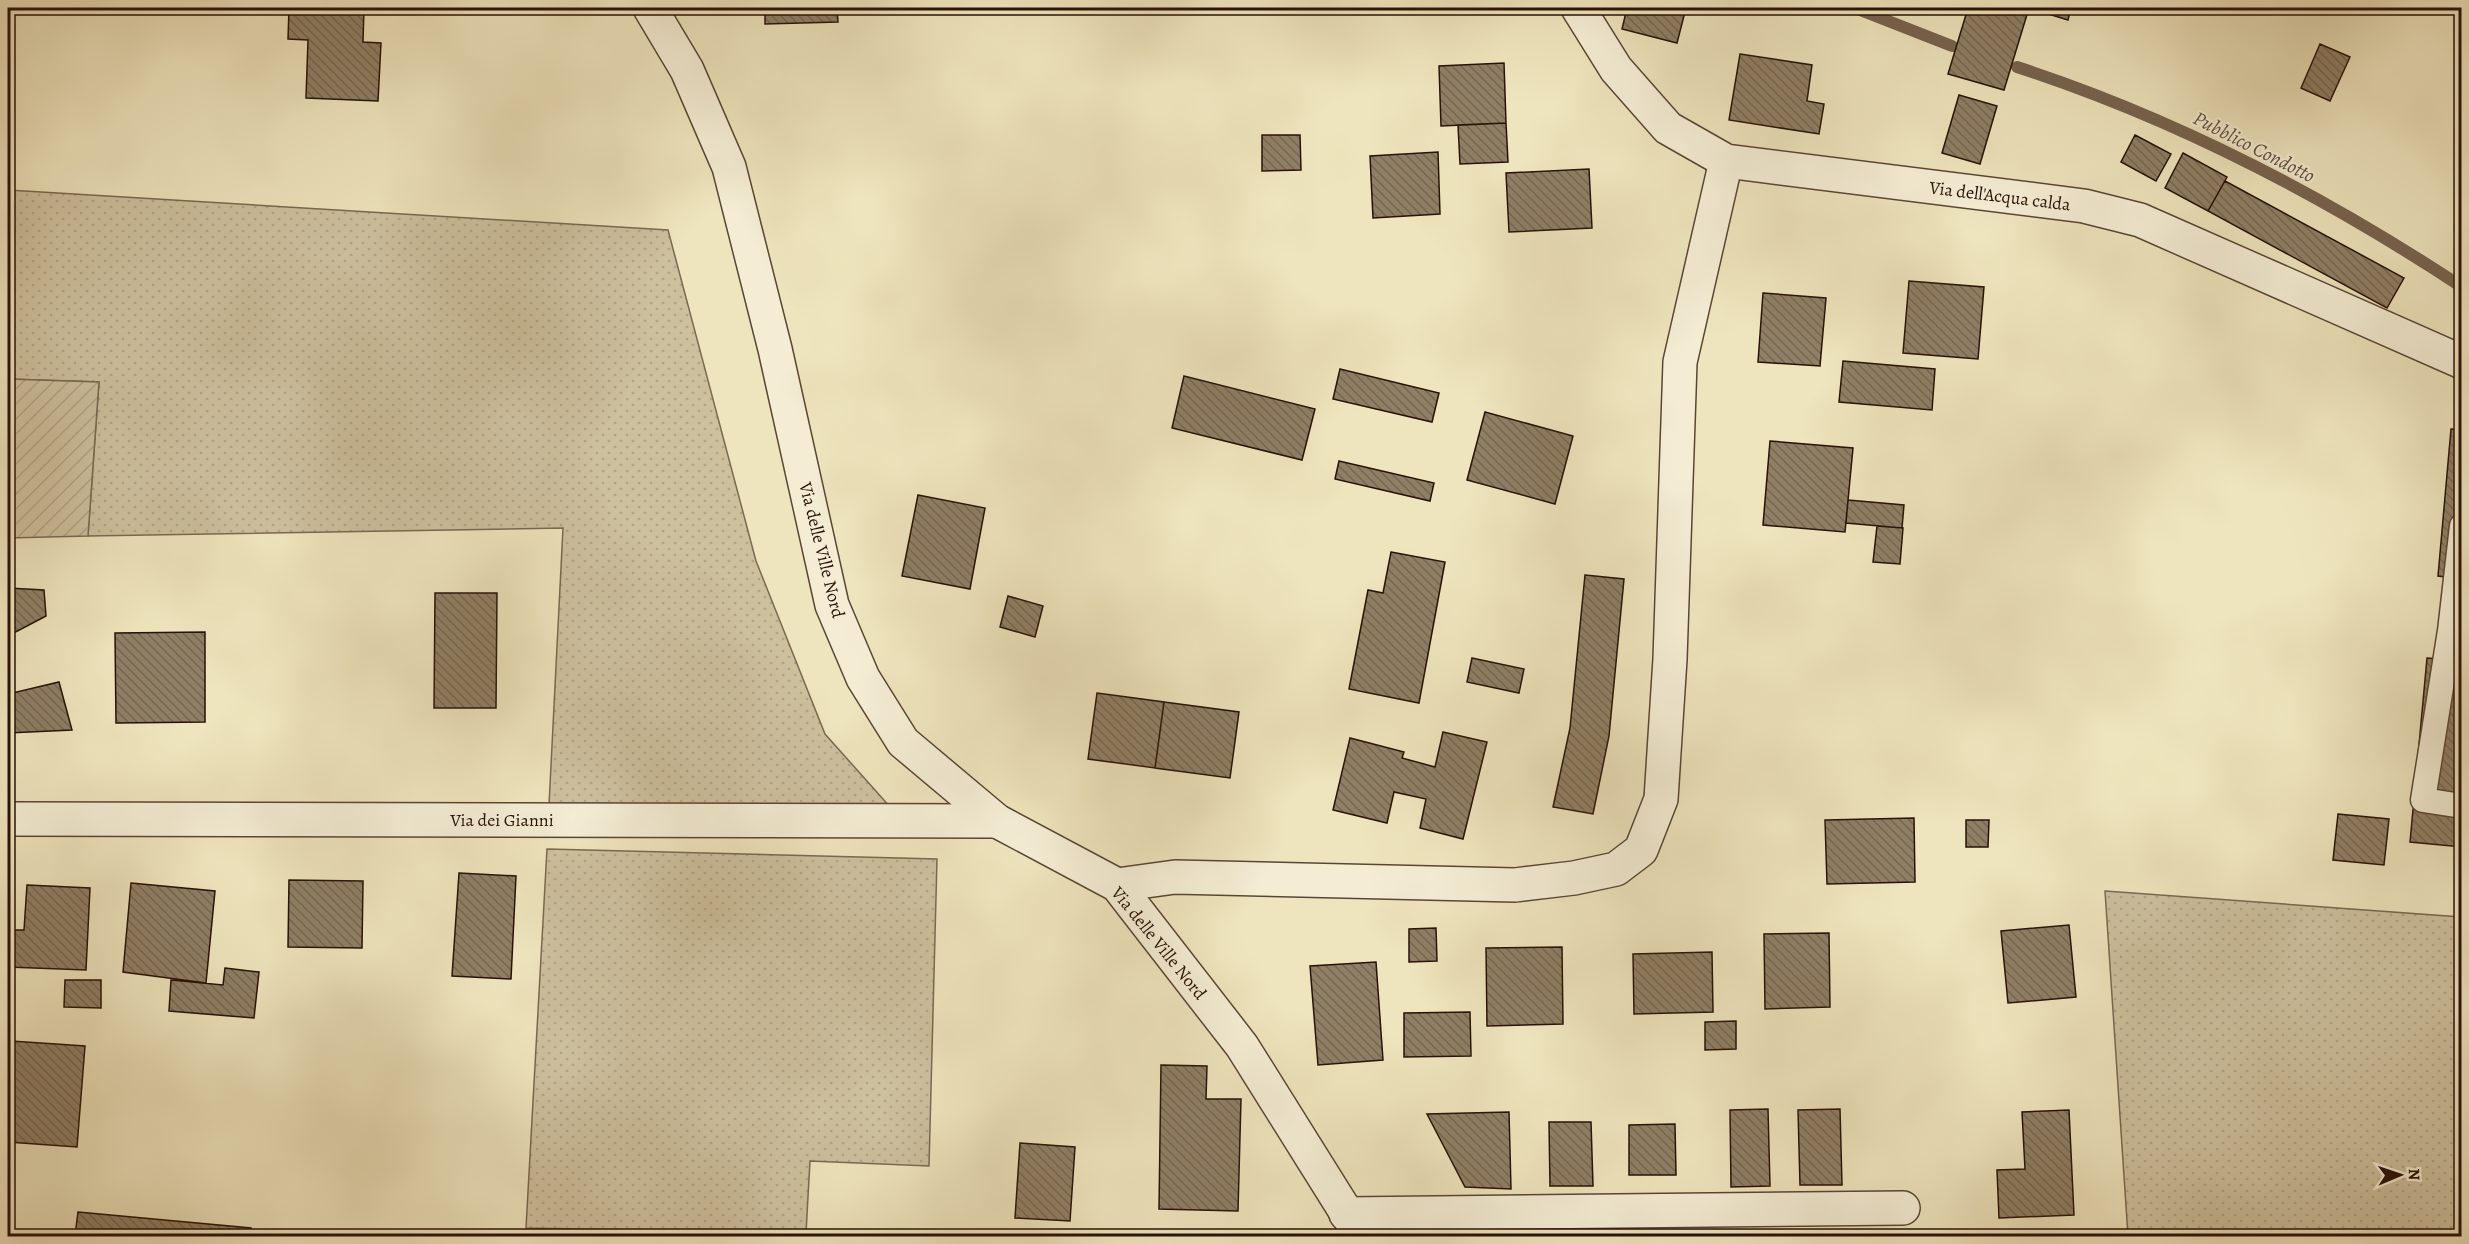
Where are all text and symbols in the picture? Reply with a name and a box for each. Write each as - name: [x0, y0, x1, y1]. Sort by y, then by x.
- water label: Pubblico Condotto: [2189, 105, 2319, 189]
- street label: Via dell'Acqua calda: [1927, 175, 2073, 217]
- street label: Via delle Ville Nord: [793, 479, 851, 621]
- street label: Via dei Gianni: [449, 808, 554, 832]
- street label: Via delle Ville Nord: [1105, 881, 1212, 1005]
- north arrow: [2370, 1145, 2430, 1205]
- text: N: [2403, 1168, 2425, 1181]

